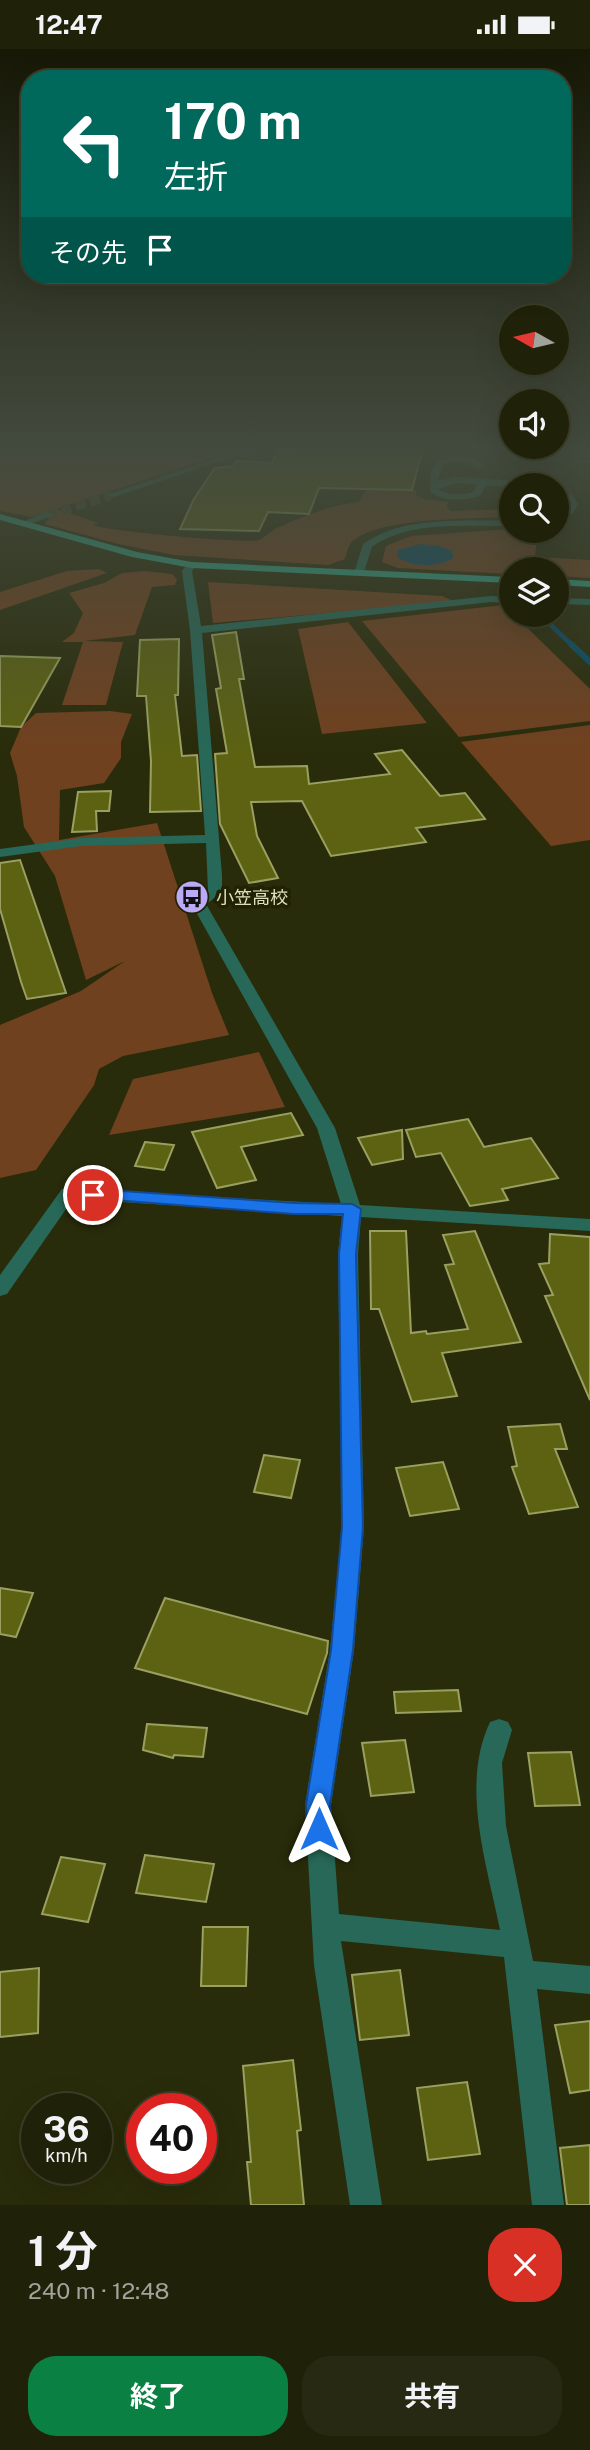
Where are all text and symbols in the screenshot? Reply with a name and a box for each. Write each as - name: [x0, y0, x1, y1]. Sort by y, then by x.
- text: 12:47: [35, 9, 103, 40]
- text: 170 m: [164, 92, 302, 150]
- icon: left: [49, 98, 140, 189]
- text: 左折: [164, 158, 228, 195]
- icon: arrive: [141, 231, 179, 269]
- text: その先: [49, 237, 127, 268]
- north arrow: [499, 305, 569, 375]
- map controls: [499, 305, 569, 627]
- button: sound: [499, 389, 569, 459]
- button: search: [499, 473, 569, 543]
- button: layers: [499, 557, 569, 627]
- bus stop icon: 小笠高校: [173, 878, 211, 916]
- place label: 小笠高校: [216, 887, 288, 908]
- pin: [63, 1165, 123, 1225]
- icon: arrive: [74, 1176, 112, 1214]
- position arrow: [282, 1792, 356, 1866]
- speed limit sign: 40: [126, 2093, 217, 2184]
- text: 36: [43, 2109, 90, 2150]
- text: km/h: [45, 2145, 88, 2166]
- text: 1 分: [28, 2226, 97, 2275]
- button: close: [488, 2228, 562, 2302]
- text: 240 m · 12:48: [28, 2277, 169, 2304]
- button: 終了: [28, 2356, 288, 2436]
- button: 共有: [302, 2356, 562, 2436]

